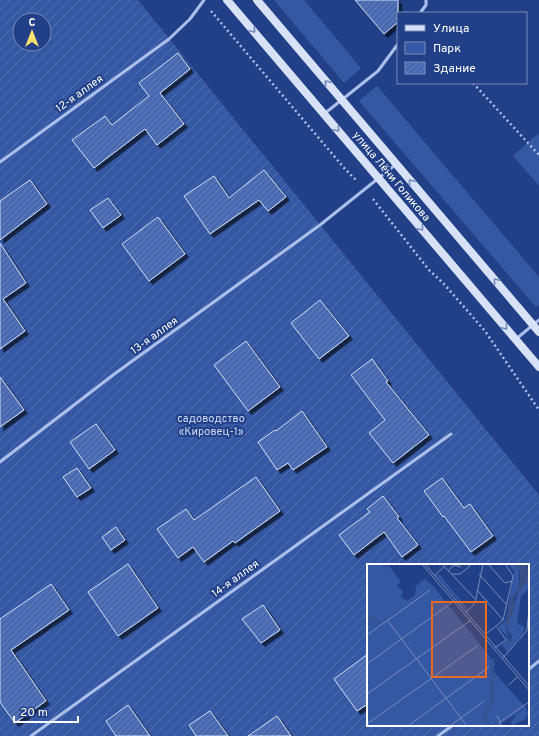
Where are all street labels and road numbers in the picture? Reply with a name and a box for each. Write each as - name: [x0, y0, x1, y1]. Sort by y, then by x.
- street label: 12-я аллея: [53, 72, 106, 116]
- street label: улица Лёни Голикова: [349, 129, 433, 225]
- street label: 13-я аллея: [128, 314, 181, 358]
- street label: 14-я аллея: [209, 557, 262, 601]

